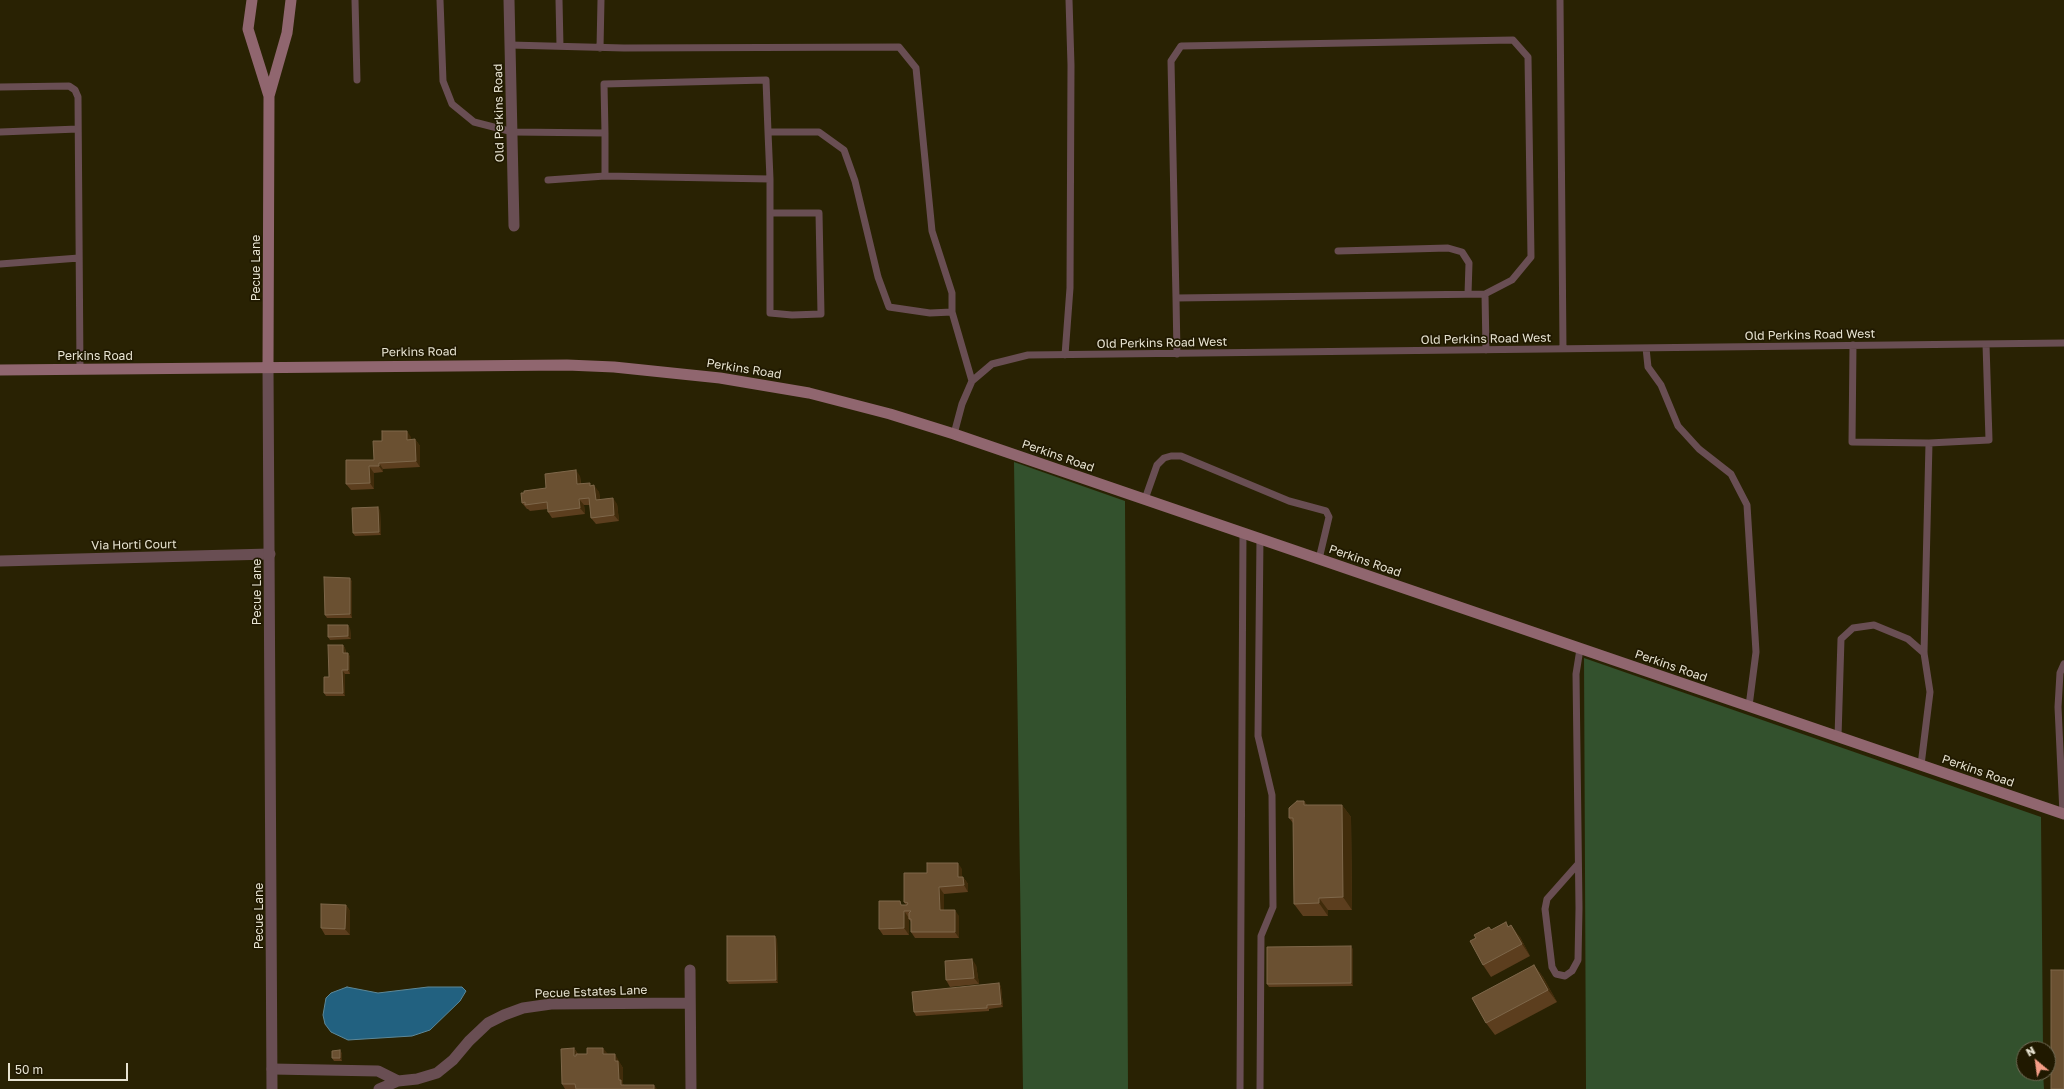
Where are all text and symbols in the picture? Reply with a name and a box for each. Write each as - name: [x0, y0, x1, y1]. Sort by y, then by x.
- street label: Old Perkins Road: [491, 64, 507, 162]
- street label: Pecue Lane: [249, 235, 263, 301]
- street label: Old Perkins Road West: [1745, 327, 1875, 343]
- street label: Old Perkins Road West: [1421, 331, 1551, 347]
- street label: Old Perkins Road West: [1097, 335, 1227, 351]
- street label: Perkins Road: [381, 344, 457, 360]
- street label: Perkins Road: [57, 349, 133, 363]
- street label: Perkins Road: [706, 356, 782, 382]
- street label: Perkins Road: [1020, 437, 1096, 475]
- street label: Via Horti Court: [91, 537, 177, 553]
- street label: Perkins Road: [1327, 542, 1403, 580]
- street label: Pecue Lane: [250, 559, 264, 625]
- street label: Perkins Road: [1633, 647, 1709, 685]
- street label: Perkins Road: [1940, 752, 2016, 790]
- street label: Pecue Lane: [252, 883, 266, 949]
- street label: Pecue Estates Lane: [534, 983, 648, 1001]
- north arrow: [2016, 1041, 2056, 1081]
- text: N: [2024, 1043, 2037, 1059]
- scale bar: [10, 1055, 130, 1081]
- text: 50 m: [15, 1062, 43, 1077]

